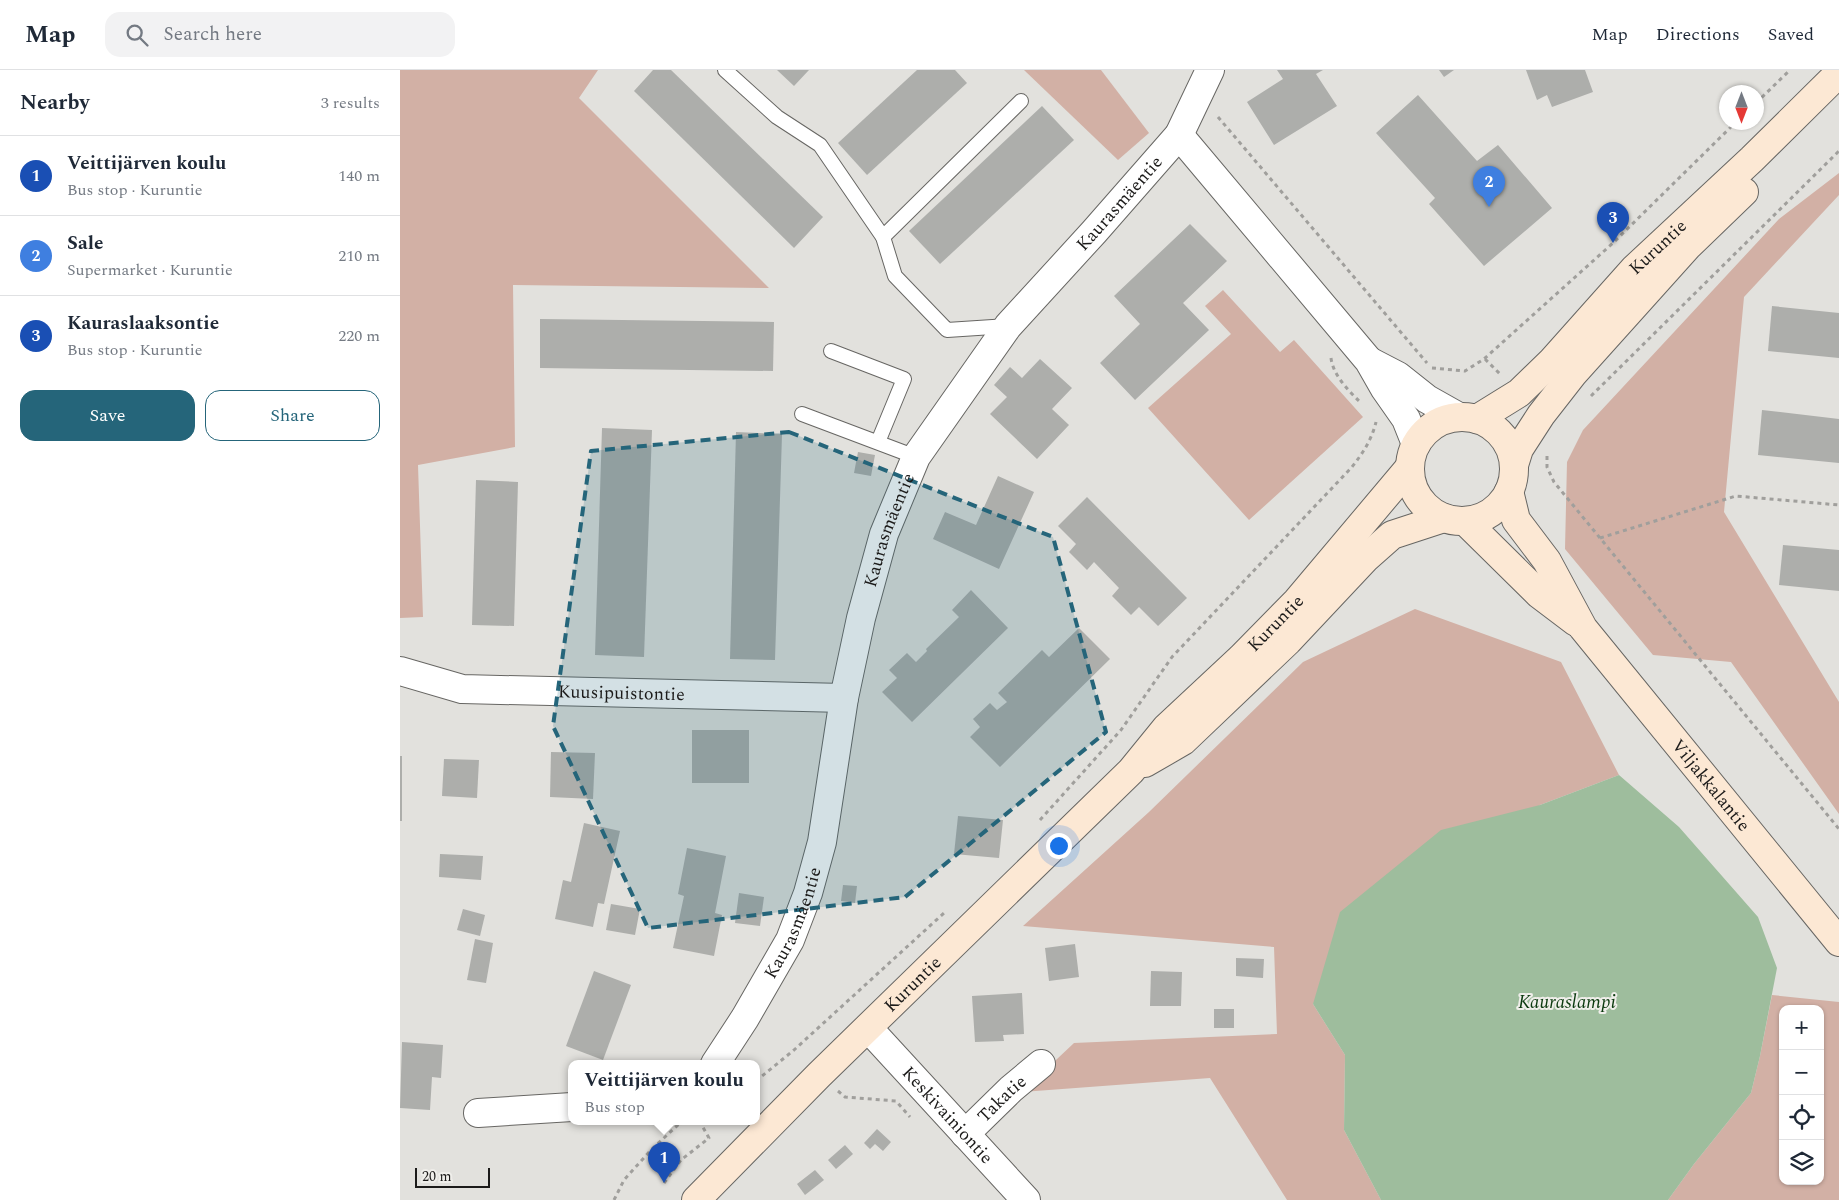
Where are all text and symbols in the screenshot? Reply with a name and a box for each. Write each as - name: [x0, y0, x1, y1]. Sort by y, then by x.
- search box: [105, 12, 455, 57]
- text: Map: [25, 17, 75, 53]
- text: Search here: [163, 20, 262, 49]
- icon: search: [123, 21, 151, 49]
- text: Map: [1592, 21, 1628, 48]
- text: Directions: [1656, 21, 1740, 48]
- text: Saved: [1768, 21, 1814, 48]
- north arrow: [1719, 85, 1764, 130]
- text: Nearby: [20, 87, 90, 119]
- text: 3 results: [321, 91, 380, 115]
- text: Veittijärven koulu: [67, 149, 226, 178]
- street label: Kaurasmäentie: [1070, 149, 1169, 257]
- text: 1: [32, 164, 40, 188]
- text: 140 m: [338, 164, 380, 188]
- pin: 2: [1473, 166, 1505, 207]
- text: Bus stop · Kuruntie: [67, 178, 203, 202]
- pin: 3: [1597, 202, 1629, 243]
- street label: Kuruntie: [1623, 213, 1693, 281]
- text: Sale: [67, 229, 103, 258]
- text: 2: [32, 244, 40, 268]
- text: 210 m: [338, 244, 380, 268]
- text: Supermarket · Kuruntie: [67, 258, 233, 282]
- text: Kauraslaaksontie: [67, 309, 219, 338]
- text: 3: [32, 324, 40, 348]
- text: 220 m: [338, 324, 380, 348]
- text: Bus stop · Kuruntie: [67, 338, 203, 362]
- button: Save: [20, 390, 195, 441]
- button: Share: [205, 390, 380, 441]
- street label: Kaurasmäentie: [857, 469, 921, 590]
- street label: Kuruntie: [1241, 589, 1310, 658]
- street label: Kuusipuistontie: [558, 678, 685, 708]
- street label: Viljakkalantie: [1665, 733, 1757, 837]
- your location: [1046, 833, 1072, 859]
- street label: Kaurasmäentie: [757, 864, 828, 984]
- street label: Kuruntie: [878, 949, 947, 1018]
- water label: Kauraslampi: [1518, 988, 1616, 1017]
- map controls: [1779, 1005, 1824, 1185]
- button: +: [1779, 1005, 1824, 1050]
- button: −: [1779, 1050, 1824, 1095]
- popup: [568, 1060, 760, 1125]
- street label: Keskivainiontie: [896, 1060, 1000, 1170]
- text: Veittijärven koulu: [584, 1066, 744, 1095]
- street label: Takatie: [971, 1068, 1032, 1129]
- text: Bus stop: [584, 1095, 645, 1119]
- button: locate: [1779, 1095, 1824, 1140]
- button: layers: [1779, 1140, 1824, 1185]
- pin: 1: [648, 1142, 680, 1183]
- scale bar: [415, 1165, 490, 1188]
- text: 20 m: [422, 1166, 452, 1187]

